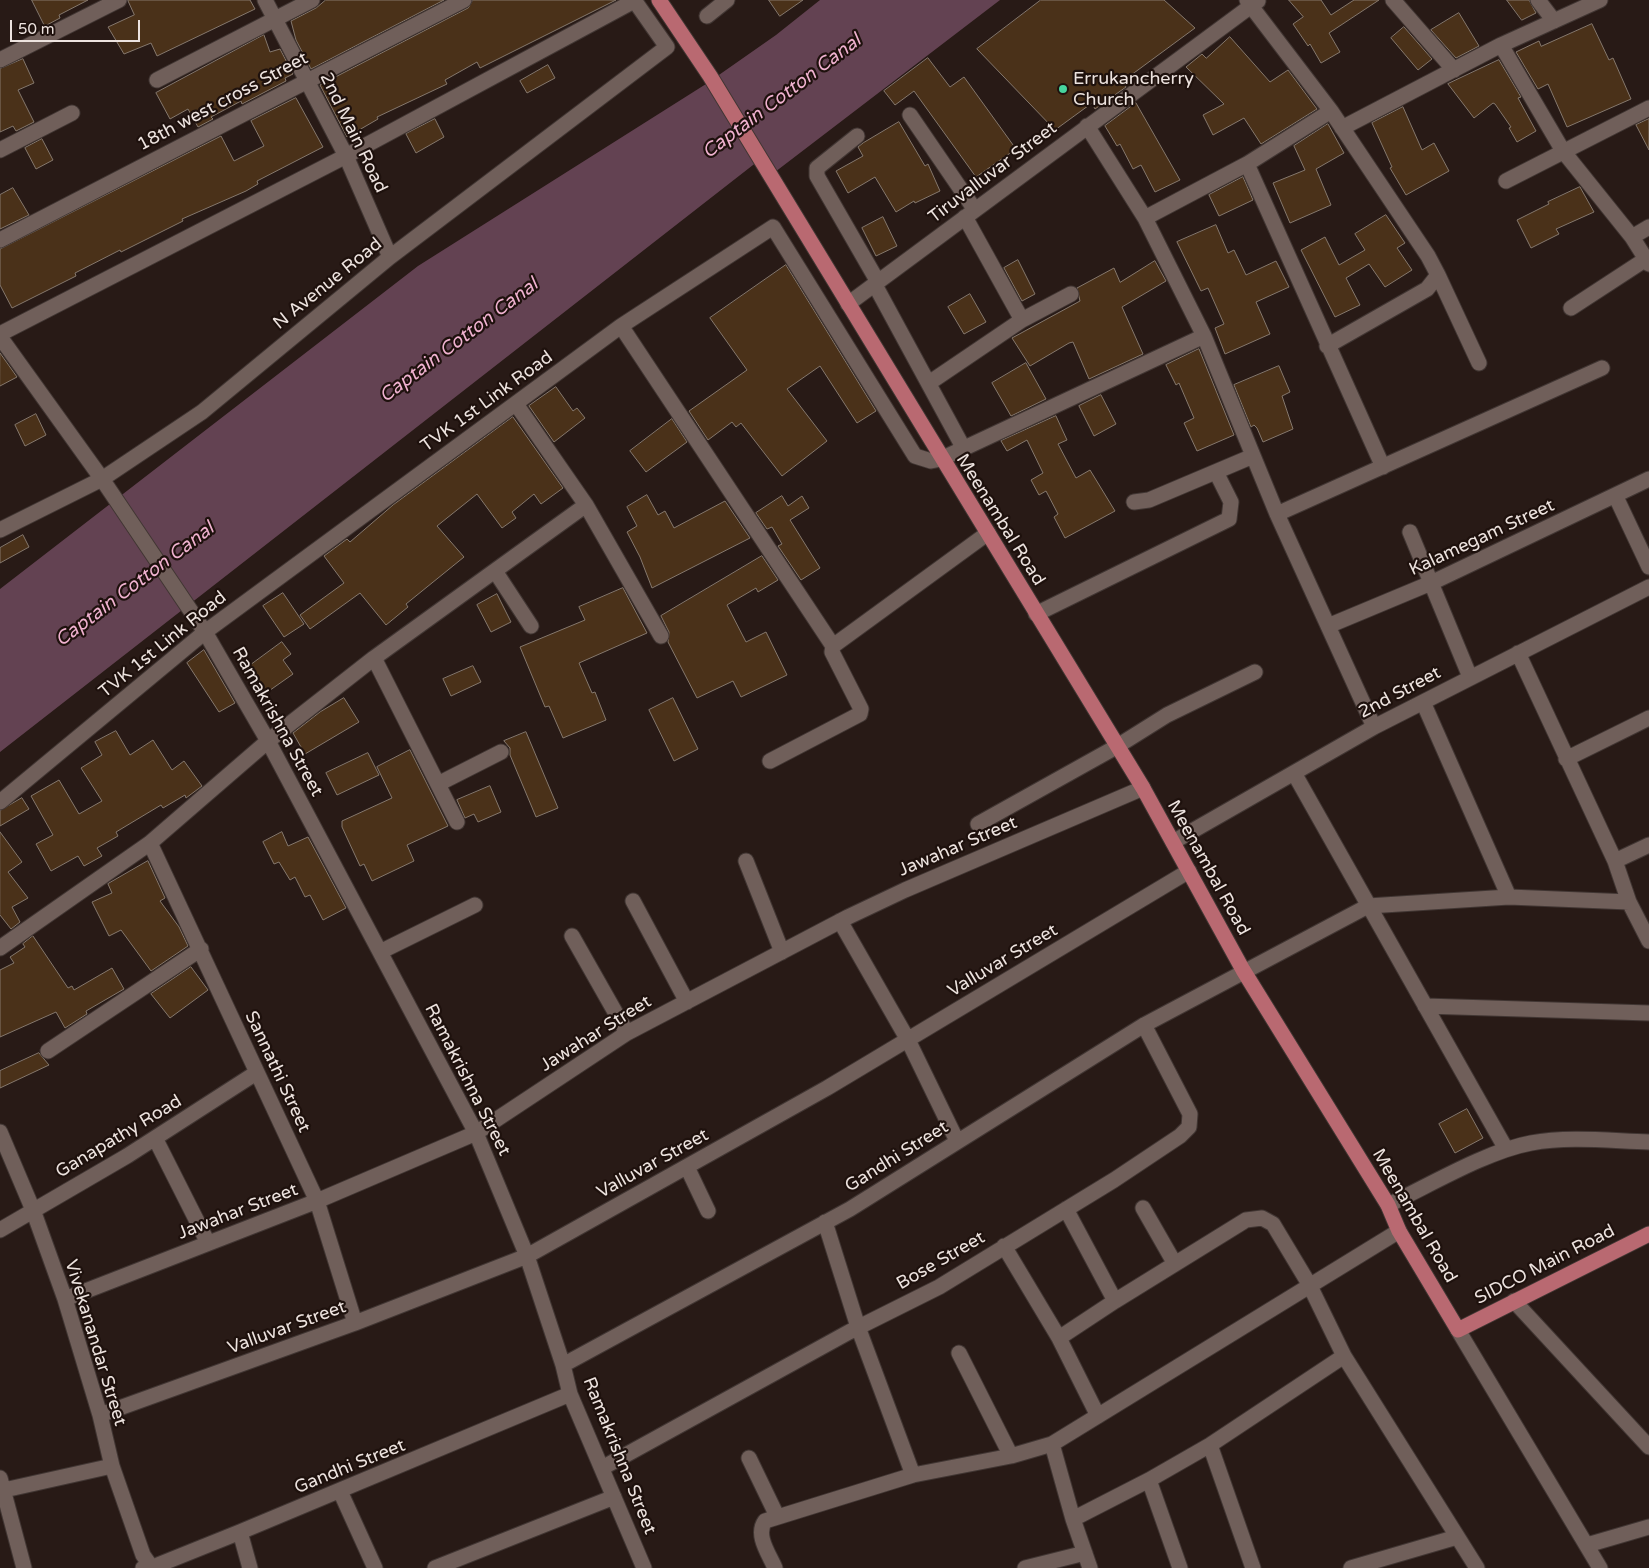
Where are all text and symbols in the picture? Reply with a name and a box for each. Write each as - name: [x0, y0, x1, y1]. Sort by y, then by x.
- scale bar: [12, 10, 142, 42]
- text: 50 m: [18, 20, 55, 38]
- water label: Captain Cotton Canal: [698, 30, 866, 164]
- street label: 18th west cross Street: [134, 48, 312, 156]
- place label: Errukancherry Church: [1073, 68, 1194, 110]
- street label: 2nd Main Road: [315, 69, 391, 197]
- marker: Errukancherry Church: [1057, 83, 1069, 95]
- street label: Tiruvalluvar Street: [925, 118, 1061, 228]
- street label: N Avenue Road: [269, 234, 387, 334]
- water label: Captain Cotton Canal: [375, 274, 543, 408]
- street label: TVK 1st Link Road: [417, 347, 557, 457]
- street label: Meenambal Road: [951, 450, 1049, 590]
- street label: Kalamegam Street: [1406, 495, 1558, 581]
- water label: Captain Cotton Canal: [51, 518, 219, 652]
- street label: TVK 1st Link Road: [95, 587, 231, 703]
- street label: Ramakrishna Street: [227, 643, 327, 801]
- street label: 2nd Street: [1355, 662, 1445, 724]
- street label: Meenambal Road: [1162, 797, 1254, 939]
- street label: Jawahar Street: [895, 812, 1021, 882]
- street label: Valluvar Street: [944, 920, 1062, 1002]
- street label: Jawahar Street: [537, 991, 655, 1077]
- street label: Ramakrishna Street: [419, 1000, 515, 1160]
- street label: Sannathi Street: [239, 1008, 315, 1136]
- street label: Ganapathy Road: [52, 1091, 186, 1183]
- street label: Gandhi Street: [841, 1117, 953, 1197]
- street label: Valluvar Street: [593, 1124, 713, 1204]
- street label: Meenambal Road: [1367, 1145, 1461, 1287]
- street label: Jawahar Street: [175, 1179, 301, 1245]
- street label: SIDCO Main Road: [1471, 1220, 1619, 1310]
- street label: Bose Street: [893, 1227, 989, 1295]
- street label: Vivekanandar Street: [59, 1257, 131, 1429]
- street label: Valluvar Street: [225, 1297, 349, 1359]
- street label: Ramakrishna Street: [578, 1374, 660, 1538]
- street label: Gandhi Street: [291, 1435, 409, 1499]

